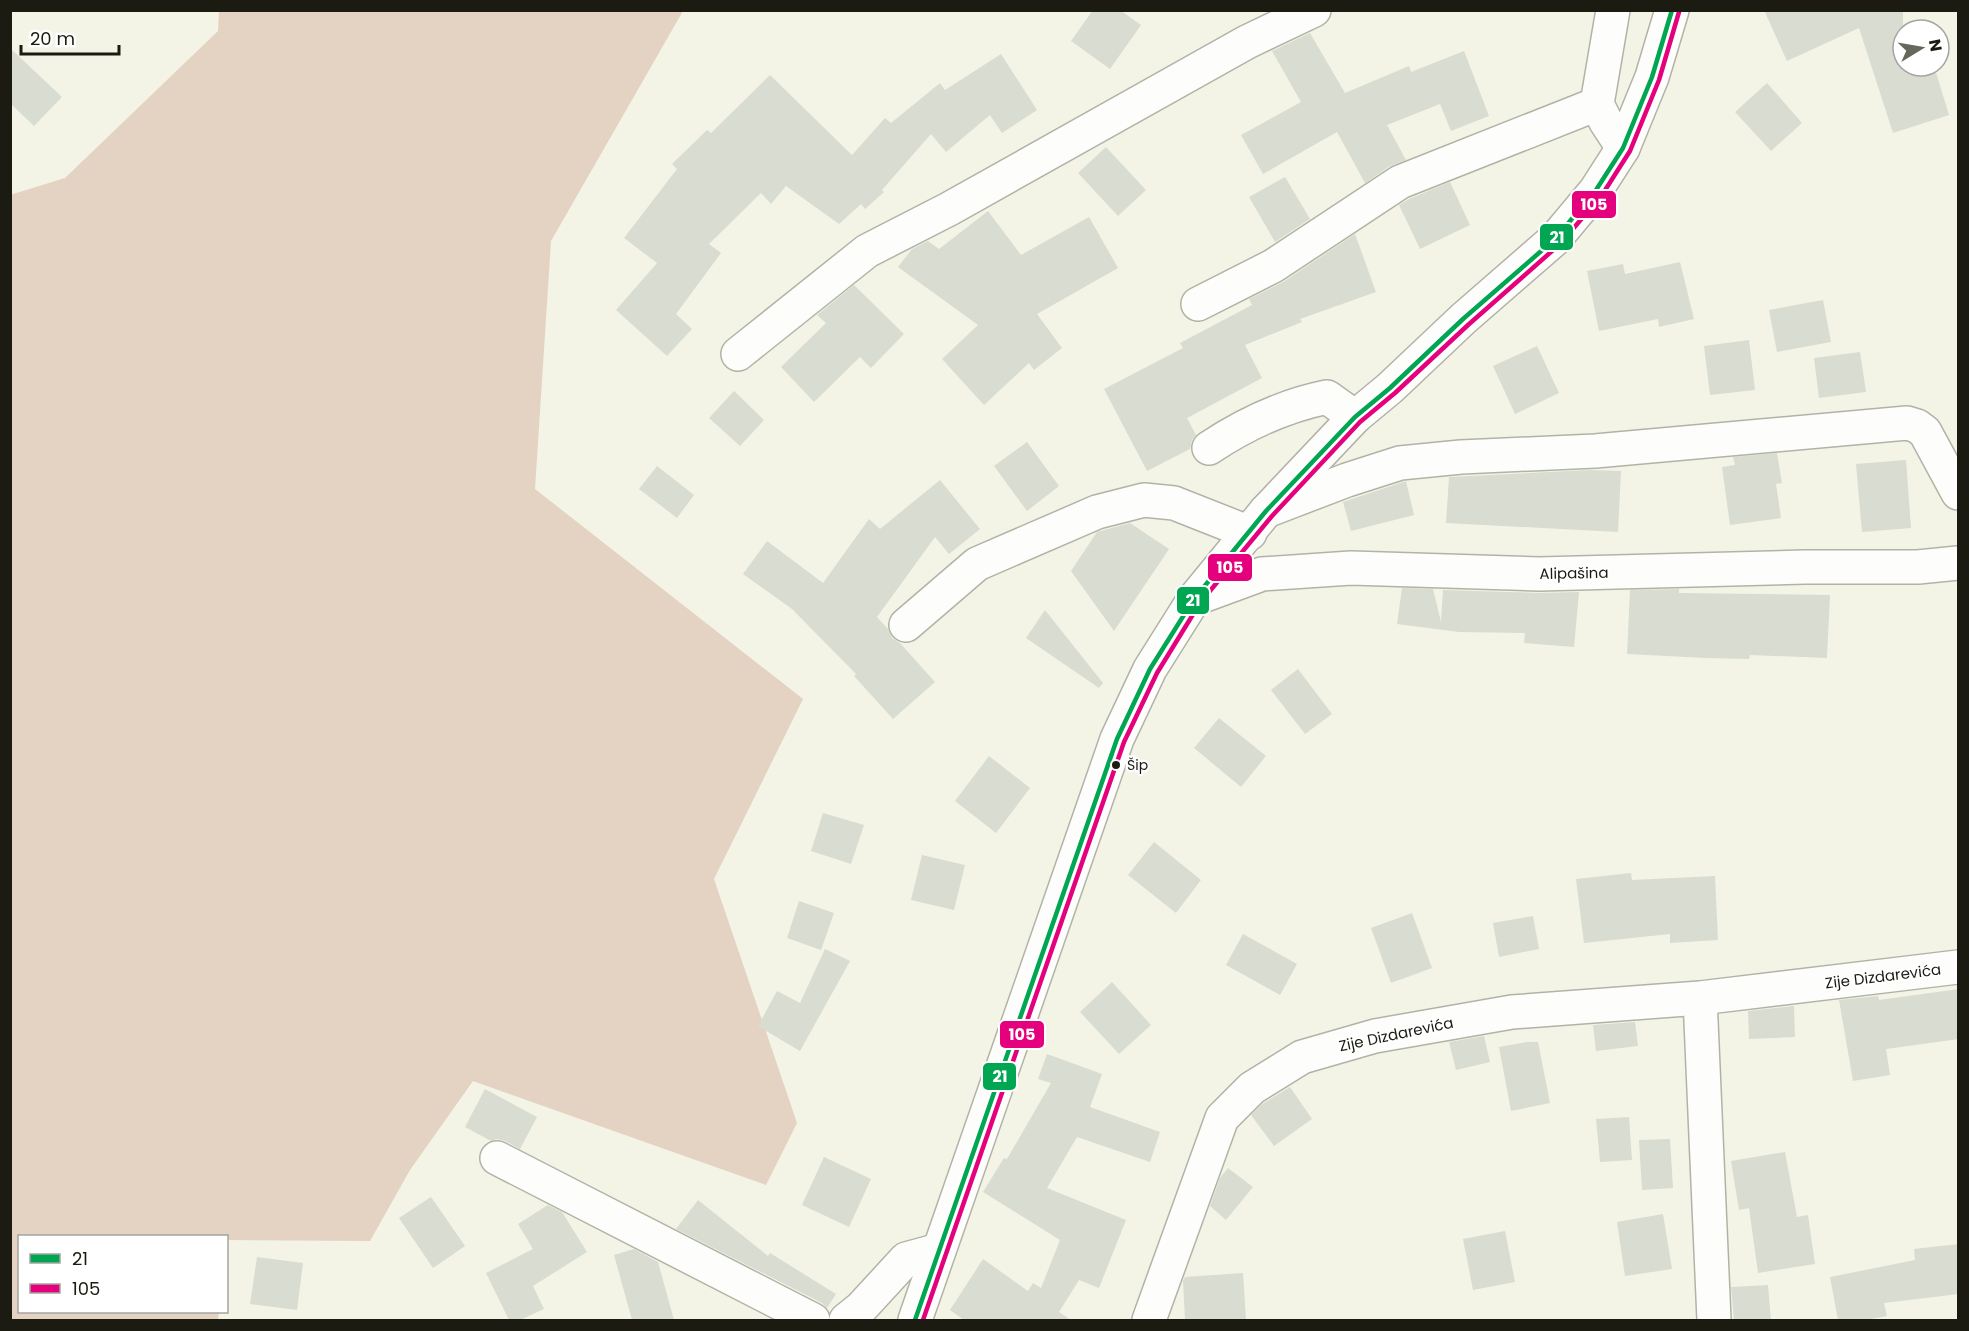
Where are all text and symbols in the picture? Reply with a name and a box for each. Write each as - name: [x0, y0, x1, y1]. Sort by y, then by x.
- scale bar: [21, 18, 118, 56]
- north arrow: [1891, 18, 1951, 78]
- text: 20 m: [30, 26, 75, 51]
- text: N: [1923, 37, 1948, 53]
- line badge: 105: [1571, 190, 1617, 219]
- text: 105: [1581, 193, 1607, 216]
- line badge: 21: [1539, 223, 1574, 251]
- text: 21: [1549, 226, 1565, 249]
- line badge: 105: [1207, 553, 1253, 582]
- text: 105: [1217, 556, 1243, 579]
- street label: Alipašina: [1539, 562, 1609, 584]
- line badge: 21: [1176, 586, 1210, 615]
- text: 21: [1185, 589, 1201, 612]
- place label: Šip: [1127, 755, 1148, 775]
- marker: Šip: [1110, 759, 1122, 771]
- street label: Zije Dizdarevića: [1824, 958, 1942, 994]
- street label: Zije Dizdarevića: [1337, 1012, 1455, 1056]
- line badge: 105: [999, 1020, 1045, 1049]
- text: 105: [1009, 1023, 1035, 1046]
- line badge: 21: [982, 1062, 1017, 1091]
- text: 21: [992, 1065, 1008, 1088]
- legend: [18, 1235, 228, 1313]
- text: 21: [72, 1246, 88, 1271]
- text: 105: [72, 1276, 100, 1301]

